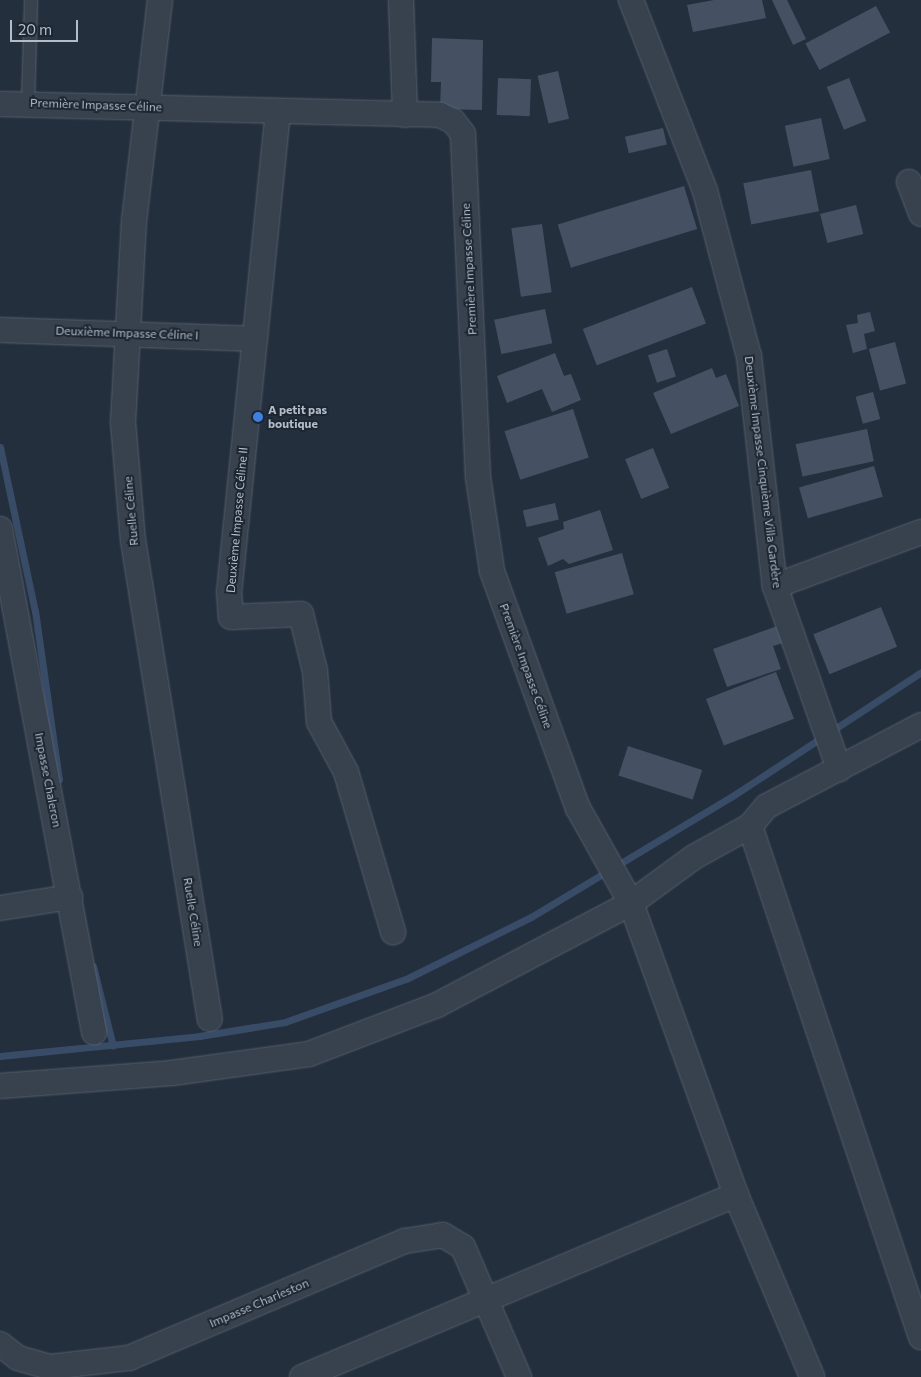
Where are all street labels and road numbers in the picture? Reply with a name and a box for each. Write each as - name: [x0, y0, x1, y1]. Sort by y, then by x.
- street label: Première Impasse Céline: [30, 95, 162, 115]
- street label: Première Impasse Céline: [458, 203, 480, 335]
- street label: Deuxième Impasse Céline I: [55, 323, 199, 343]
- street label: Deuxième Impasse Cinquième Villa Gardère: [742, 355, 784, 589]
- street label: Deuxième Impasse Céline II: [223, 446, 251, 594]
- street label: Ruelle Céline: [121, 476, 141, 546]
- street label: Première Impasse Céline: [497, 601, 555, 731]
- street label: Impasse Chaleron: [32, 731, 64, 829]
- street label: Ruelle Céline: [180, 876, 206, 948]
- street label: Impasse Charleston: [207, 1276, 311, 1330]

